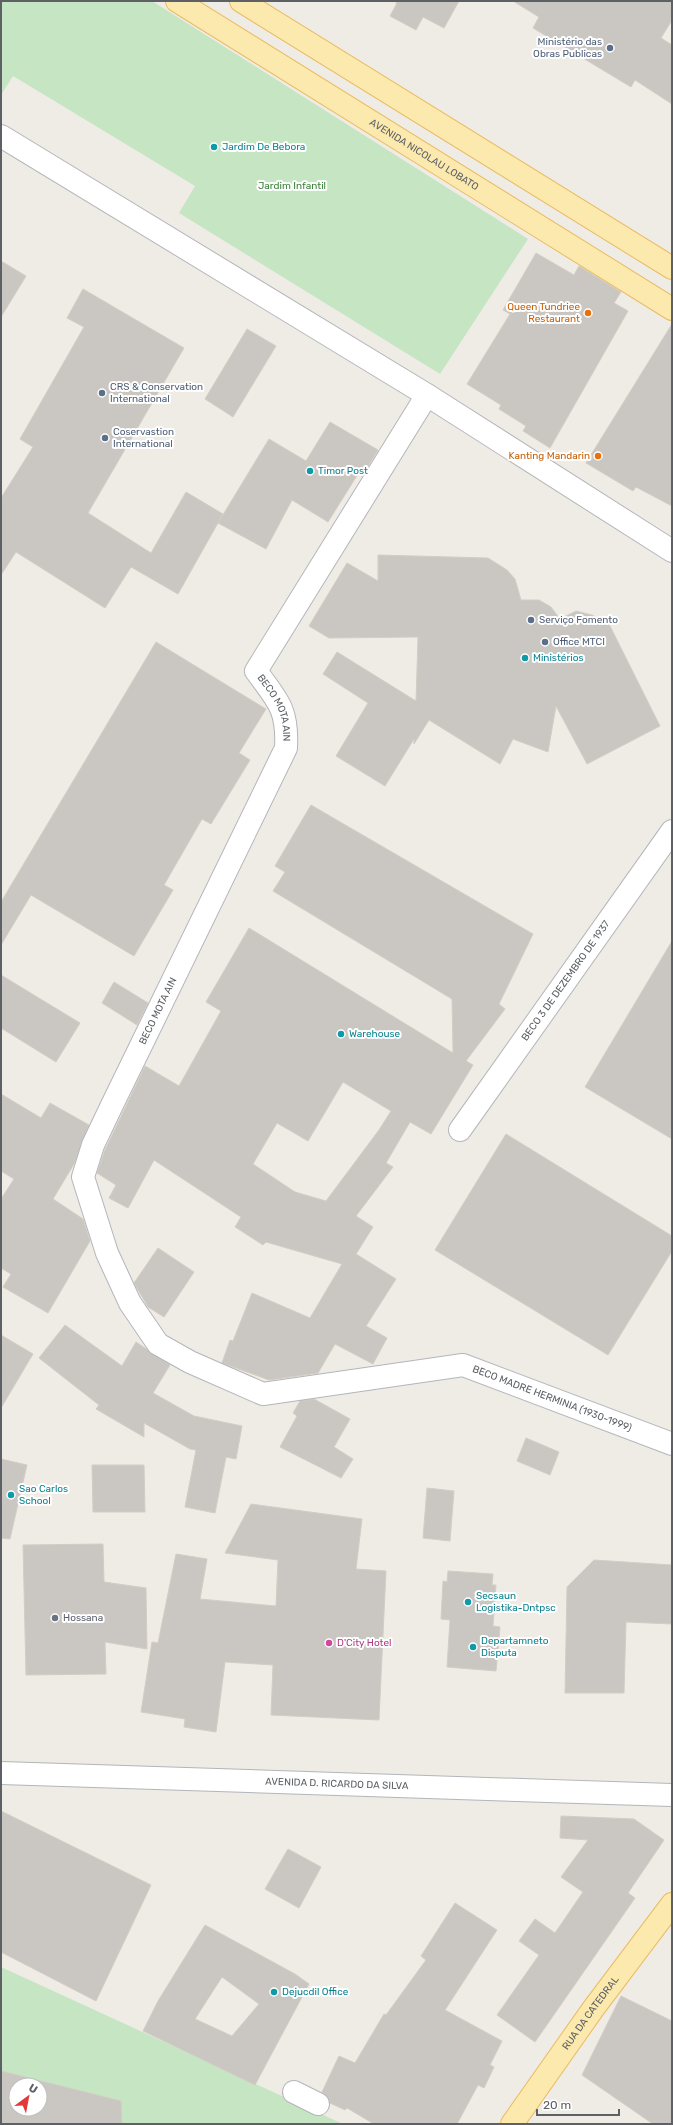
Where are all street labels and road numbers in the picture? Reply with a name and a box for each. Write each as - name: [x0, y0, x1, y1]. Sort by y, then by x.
- street label: AVENIDA NICOLAU LOBATO: [367, 116, 481, 193]
- street label: BECO MOTA AIN: [255, 672, 292, 741]
- street label: BECO 3 DE DEZEMBRO DE 1937: [519, 918, 613, 1043]
- street label: BECO MOTA AIN: [137, 975, 179, 1047]
- street label: BECO MADRE HERMINIA (1930-1999): [471, 1363, 633, 1434]
- street label: AVENIDA D. RICARDO DA SILVA: [265, 1776, 409, 1792]
- street label: RUA DA CATEDRAL: [560, 1974, 622, 2052]

